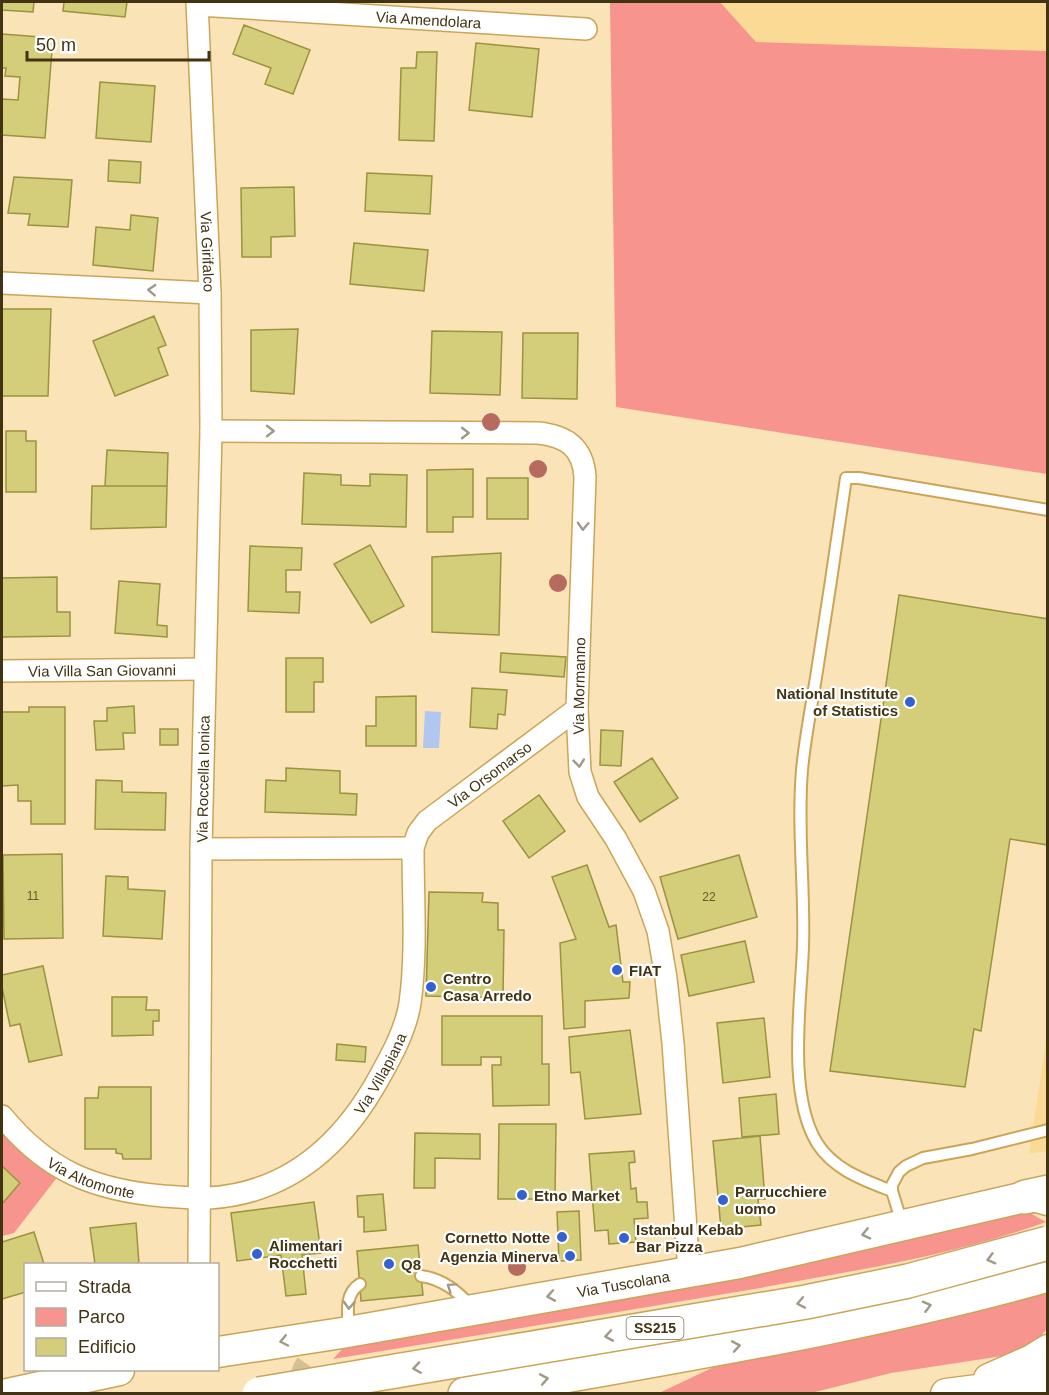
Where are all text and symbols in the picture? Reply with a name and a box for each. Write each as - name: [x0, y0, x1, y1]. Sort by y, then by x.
- street label: Via Amendolara: [375, 8, 482, 31]
- scale bar: [27, 24, 208, 62]
- text: 50 m: [36, 35, 76, 55]
- street label: Via Girifalco: [198, 211, 218, 292]
- one-way arrow: [147, 284, 156, 297]
- one-way arrow: [265, 425, 274, 437]
- one-way arrow: [460, 427, 469, 439]
- one-way arrow: [577, 522, 590, 531]
- street label: Via Mormanno: [570, 637, 588, 735]
- street label: Via Villa San Giovanni: [28, 661, 176, 679]
- place label: National Institute of Statistics: [776, 685, 898, 719]
- marker: National Institute of Statistics: [903, 695, 917, 709]
- street label: Via Roccella Ionica: [193, 715, 213, 843]
- street label: Via Orsomarso: [444, 738, 534, 811]
- one-way arrow: [572, 759, 585, 768]
- house number: 11: [27, 889, 40, 903]
- house number: 22: [702, 890, 716, 904]
- place label: FIAT: [629, 962, 661, 979]
- marker: FIAT: [610, 963, 624, 977]
- place label: Centro Casa Arredo: [443, 970, 532, 1004]
- marker: Centro Casa Arredo: [424, 980, 438, 994]
- street label: Via Villapiana: [350, 1030, 409, 1117]
- street label: Via Altomonte: [44, 1153, 136, 1201]
- place label: Parrucchiere uomo: [735, 1183, 827, 1217]
- place label: Etno Market: [534, 1187, 620, 1204]
- marker: Etno Market: [515, 1188, 529, 1202]
- marker: Parrucchiere uomo: [716, 1193, 730, 1207]
- place label: Istanbul Kebab Bar Pizza: [636, 1221, 744, 1255]
- one-way arrow: [861, 1227, 871, 1240]
- place label: Cornetto Notte: [445, 1229, 550, 1246]
- marker: Cornetto Notte: [555, 1230, 569, 1244]
- marker: Istanbul Kebab Bar Pizza: [617, 1231, 631, 1245]
- place label: Alimentari Rocchetti: [269, 1237, 342, 1271]
- marker: Alimentari Rocchetti: [250, 1247, 264, 1261]
- place label: Agenzia Minerva: [440, 1248, 559, 1265]
- marker: Agenzia Minerva: [563, 1249, 577, 1263]
- one-way arrow: [986, 1252, 996, 1265]
- place label: Q8: [401, 1256, 421, 1273]
- marker: Q8: [382, 1257, 396, 1271]
- legend: [24, 1263, 219, 1371]
- street label: Via Tuscolana: [575, 1267, 672, 1300]
- text: Strada: [78, 1277, 132, 1297]
- one-way arrow: [446, 1283, 457, 1294]
- one-way arrow: [546, 1289, 556, 1302]
- one-way arrow: [796, 1296, 806, 1308]
- one-way arrow: [921, 1300, 931, 1313]
- one-way arrow: [342, 1301, 355, 1310]
- text: Parco: [78, 1307, 125, 1327]
- road number: SS215: [626, 1317, 684, 1339]
- one-way arrow: [604, 1329, 614, 1342]
- one-way arrow: [279, 1334, 289, 1347]
- text: Edificio: [78, 1337, 136, 1357]
- one-way arrow: [730, 1340, 740, 1353]
- one-way arrow: [412, 1361, 421, 1373]
- one-way arrow: [539, 1374, 548, 1386]

